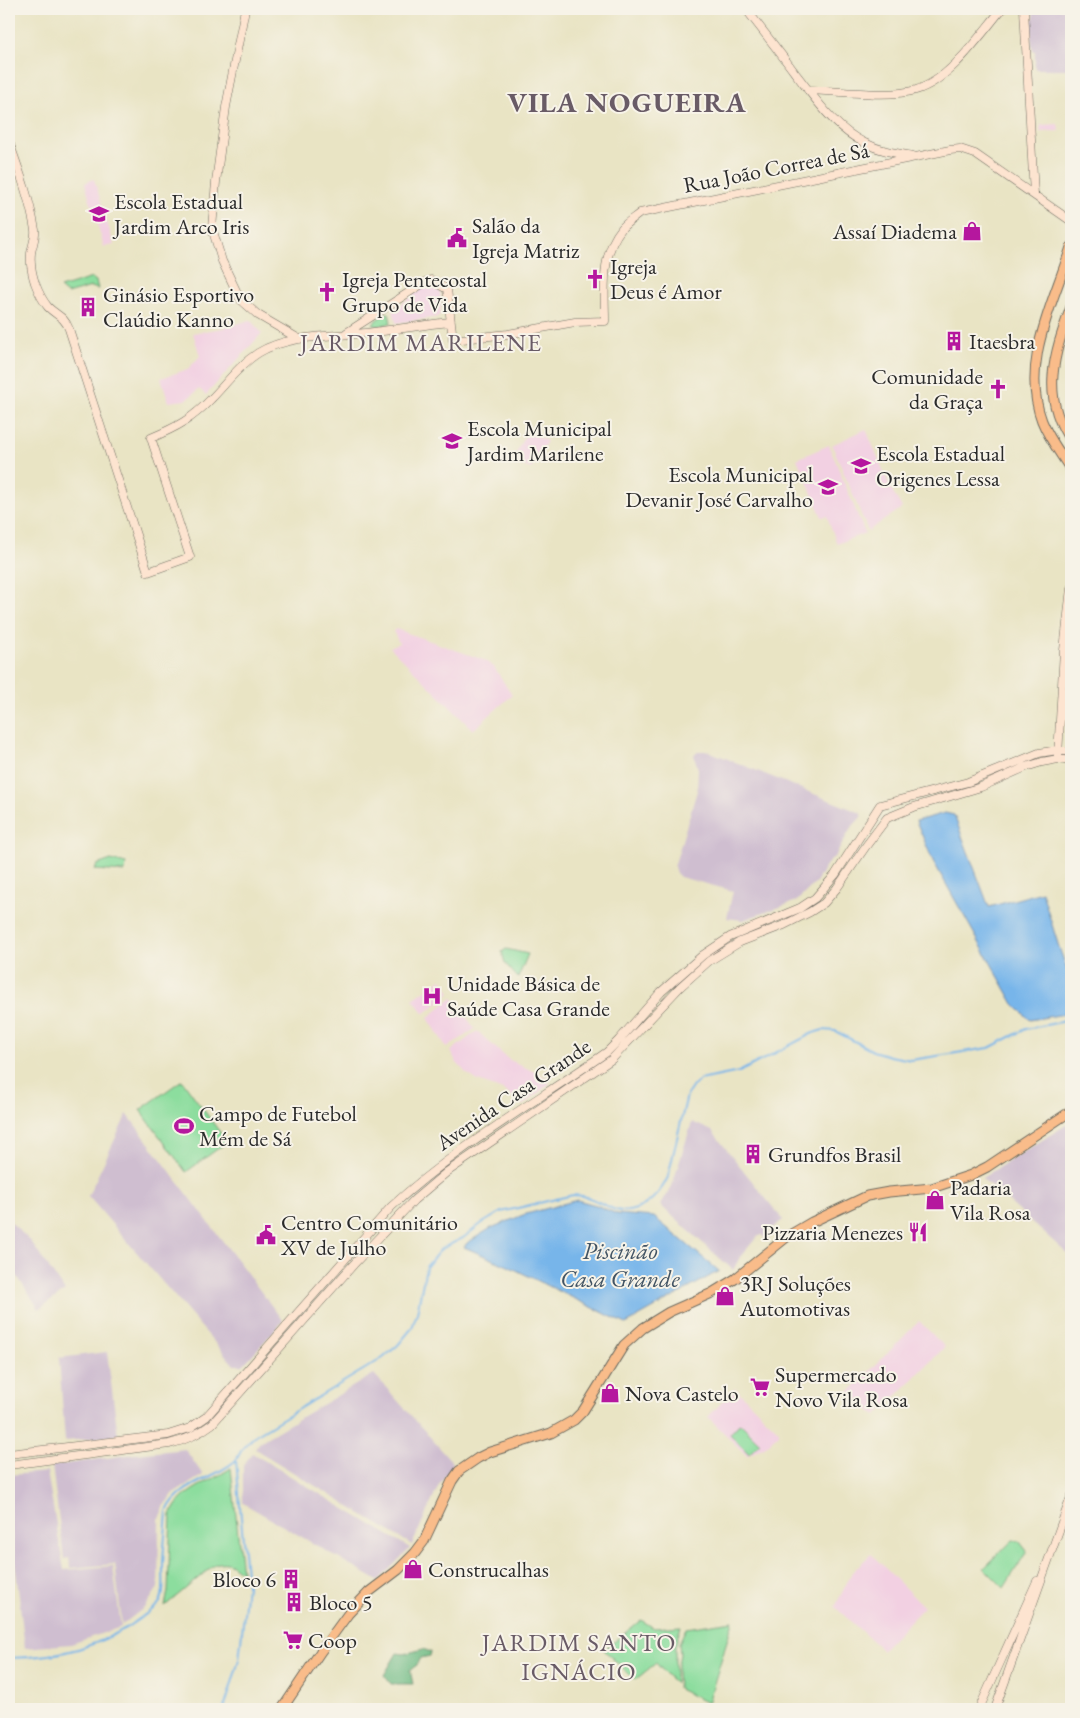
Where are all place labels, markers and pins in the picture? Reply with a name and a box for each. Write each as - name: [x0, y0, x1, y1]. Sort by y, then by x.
- place label: Escola Estadual Jardim Arco Iris: [112, 187, 249, 241]
- school or university icon: Escola Estadual Jardim Arco Iris: [88, 203, 110, 225]
- place label: Salão da Igreja Matriz: [472, 211, 580, 265]
- place label: Assaí Diadema: [832, 217, 957, 246]
- shop icon: Assaí Diadema: [961, 220, 983, 242]
- public building icon: Salão da Igreja Matriz: [446, 227, 468, 249]
- place label: Igreja Deus é Amor: [610, 252, 722, 306]
- place label: Igreja Pentecostal Grupo de Vida: [342, 265, 487, 319]
- church icon: Igreja Deus é Amor: [584, 268, 606, 290]
- place label: Ginásio Esportivo Claúdio Kanno: [103, 280, 254, 334]
- church icon: Igreja Pentecostal Grupo de Vida: [316, 281, 338, 303]
- building icon: Ginásio Esportivo Claúdio Kanno: [77, 296, 99, 318]
- place label: Itaesbra: [969, 327, 1036, 356]
- building icon: Itaesbra: [943, 330, 965, 352]
- place label: Comunidade da Graça: [871, 362, 983, 416]
- church icon: Comunidade da Graça: [987, 378, 1009, 400]
- place label: Escola Municipal Jardim Marilene: [465, 414, 612, 468]
- school or university icon: Escola Municipal Jardim Marilene: [441, 430, 463, 452]
- place label: Escola Estadual Origenes Lessa: [876, 439, 1005, 493]
- school or university icon: Escola Estadual Origenes Lessa: [850, 455, 872, 477]
- place label: Escola Municipal Devanir José Carvalho: [625, 460, 813, 514]
- school or university icon: Escola Municipal Devanir José Carvalho: [817, 476, 839, 498]
- place label: Unidade Básica de Saúde Casa Grande: [447, 969, 610, 1023]
- hospital icon: Unidade Básica de Saúde Casa Grande: [421, 985, 443, 1007]
- place label: Campo de Futebol Mém de Sá: [199, 1099, 357, 1153]
- sports icon: Campo de Futebol Mém de Sá: [173, 1115, 195, 1137]
- place label: Grundfos Brasil: [768, 1140, 901, 1169]
- building icon: Grundfos Brasil: [742, 1143, 764, 1165]
- place label: Padaria Vila Rosa: [950, 1173, 1031, 1227]
- shop icon: Padaria Vila Rosa: [924, 1189, 946, 1211]
- place label: Centro Comunitário XV de Julho: [280, 1208, 458, 1262]
- place label: Pizzaria Menezes: [762, 1218, 903, 1247]
- restaurant icon: Pizzaria Menezes: [907, 1221, 929, 1243]
- public building icon: Centro Comunitário XV de Julho: [255, 1224, 277, 1246]
- place label: 3RJ Soluções Automotivas: [739, 1269, 851, 1323]
- shop icon: 3RJ Soluções Automotivas: [714, 1285, 736, 1307]
- place label: Supermercado Novo Vila Rosa: [775, 1360, 908, 1414]
- supermarket icon: Supermercado Novo Vila Rosa: [749, 1376, 771, 1398]
- place label: Nova Castelo: [625, 1379, 739, 1408]
- shop icon: Nova Castelo: [599, 1382, 621, 1404]
- place label: Construcalhas: [428, 1555, 549, 1584]
- shop icon: Construcalhas: [402, 1558, 424, 1580]
- place label: Bloco 6: [213, 1565, 276, 1594]
- building icon: Bloco 6: [280, 1568, 302, 1590]
- place label: Bloco 5: [309, 1588, 372, 1617]
- building icon: Bloco 5: [283, 1591, 305, 1613]
- place label: Coop: [308, 1626, 357, 1655]
- supermarket icon: Coop: [282, 1629, 304, 1651]

